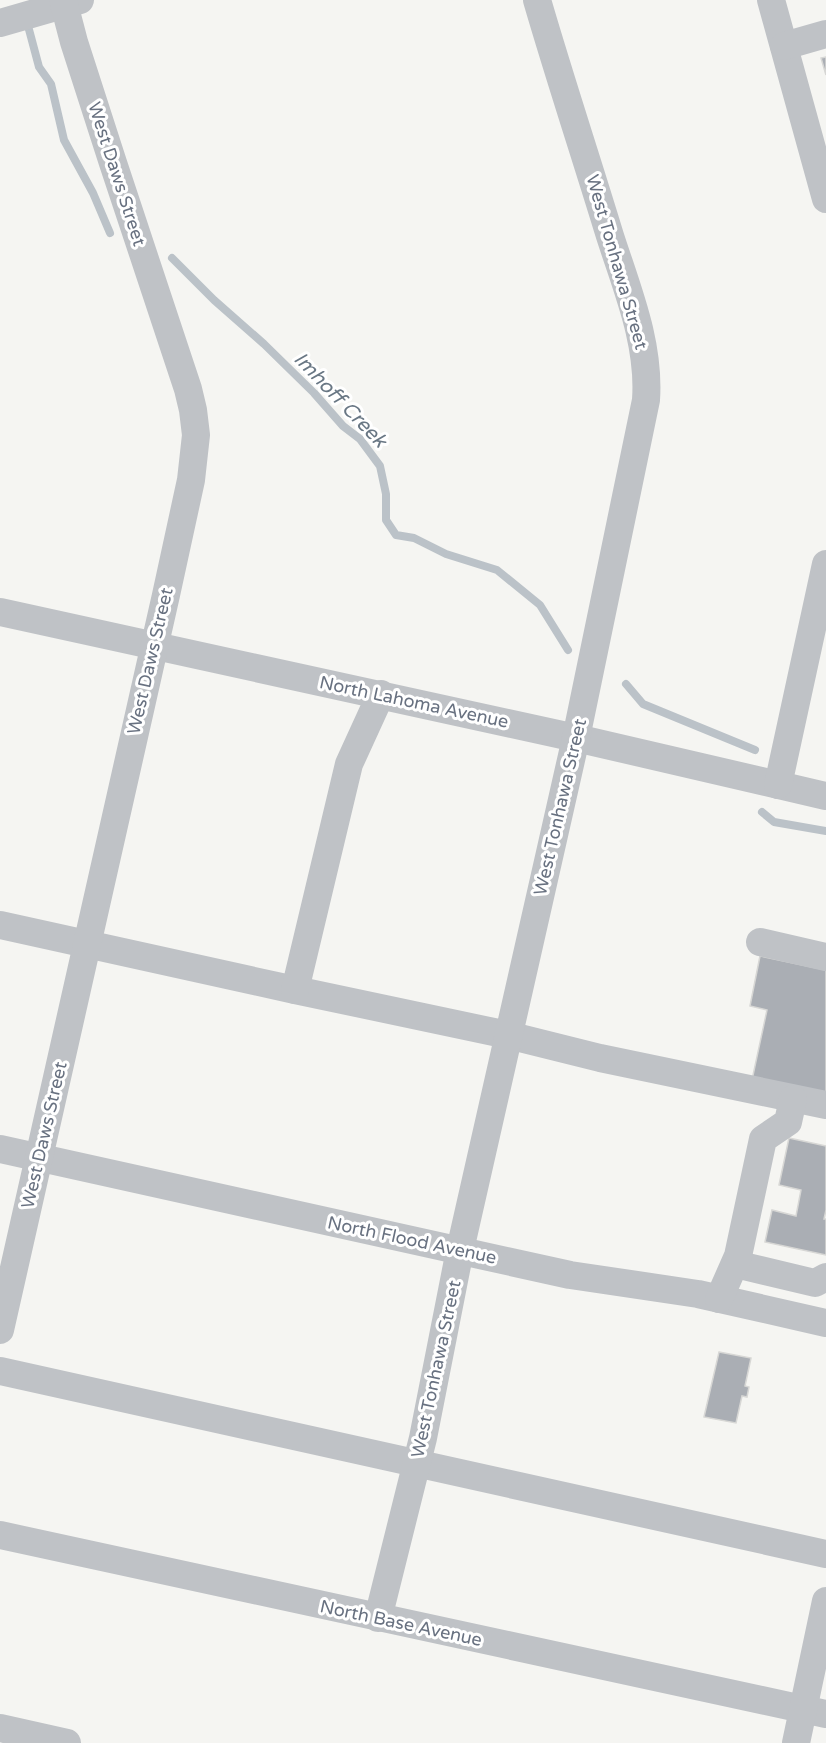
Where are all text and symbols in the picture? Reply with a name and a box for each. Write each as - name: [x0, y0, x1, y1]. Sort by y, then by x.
- street label: West Daws Street: [83, 99, 151, 249]
- street label: West Tonhawa Street: [582, 172, 653, 352]
- water label: Imhoff Creek: [288, 347, 393, 454]
- street label: West Daws Street: [122, 585, 178, 737]
- street label: North Lahoma Avenue: [317, 671, 511, 733]
- street label: West Tonhawa Street: [529, 716, 591, 898]
- street label: West Daws Street: [16, 1059, 72, 1211]
- street label: North Flood Avenue: [325, 1211, 499, 1269]
- street label: West Tonhawa Street: [406, 1278, 466, 1460]
- street label: North Base Avenue: [318, 1595, 484, 1651]

